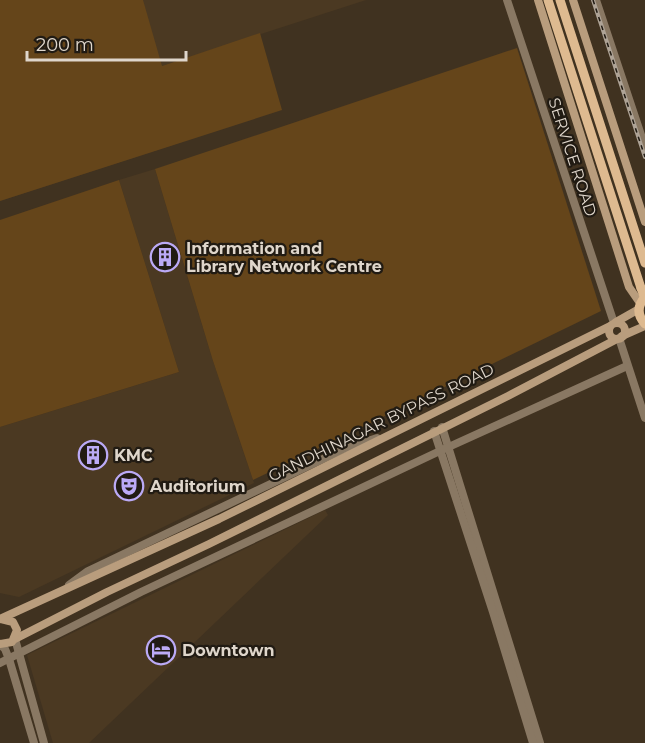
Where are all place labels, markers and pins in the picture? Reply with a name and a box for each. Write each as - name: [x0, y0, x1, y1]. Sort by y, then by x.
- place label: Information and Library Network Centre: [186, 239, 382, 276]
- building icon: Information and Library Network Centre: [149, 241, 181, 273]
- building icon: KMC: [77, 439, 109, 471]
- place label: KMC: [114, 446, 153, 465]
- theatre icon: Auditorium: [113, 470, 145, 502]
- place label: Auditorium: [149, 477, 246, 496]
- hotel icon: Downtown: [145, 634, 177, 666]
- place label: Downtown: [182, 641, 274, 660]

